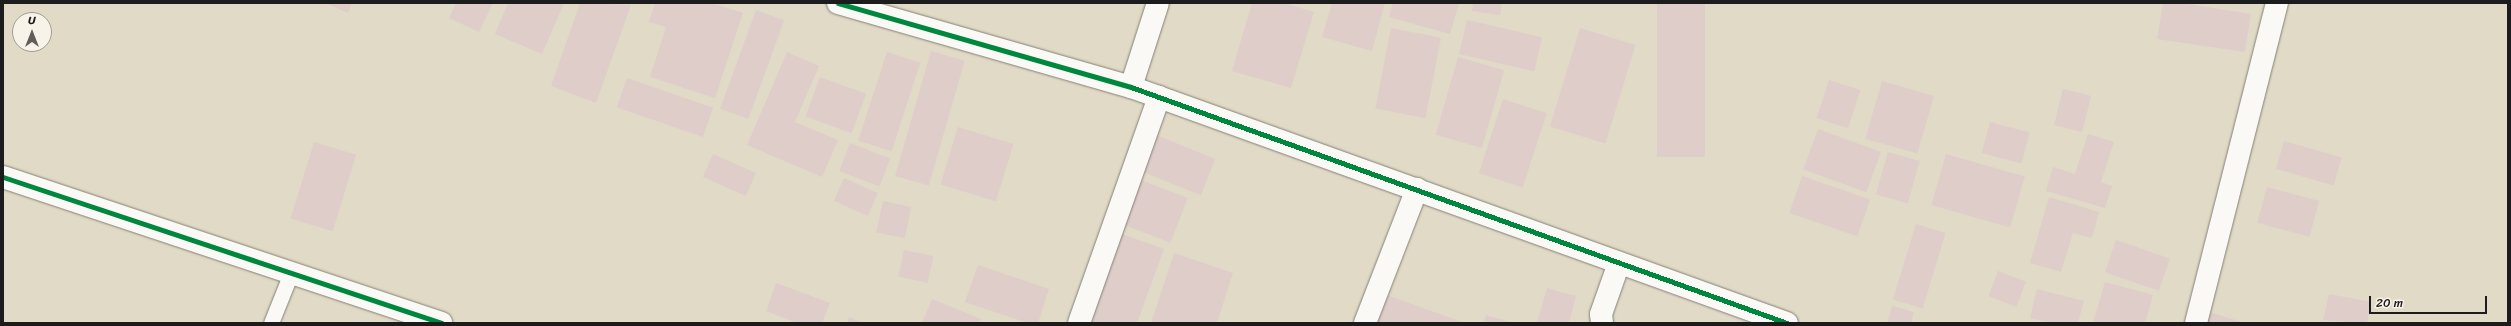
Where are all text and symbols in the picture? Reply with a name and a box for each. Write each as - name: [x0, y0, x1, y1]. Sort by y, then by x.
- text: U: [28, 11, 36, 30]
- north arrow: [12, 12, 52, 52]
- scale bar: [2371, 288, 2489, 314]
- text: 20 m: [2376, 292, 2403, 314]

